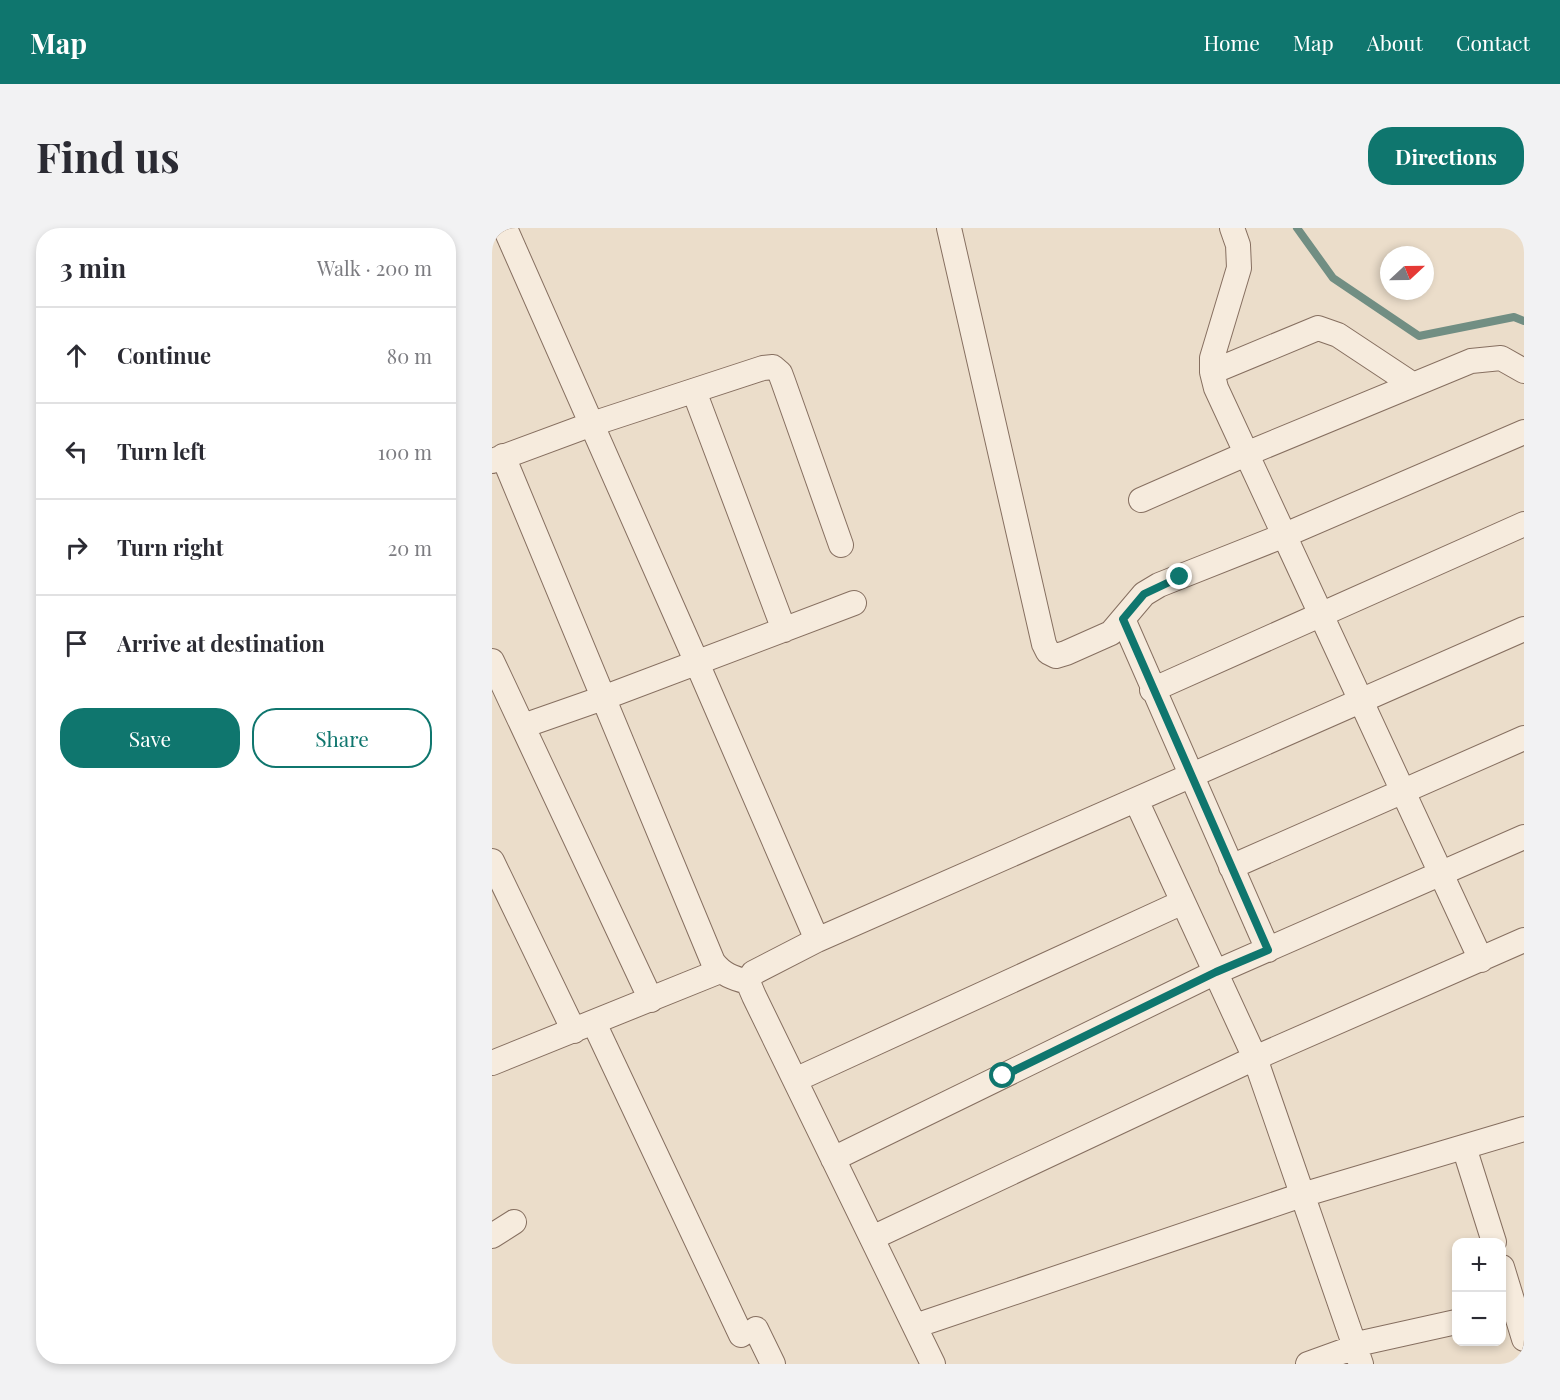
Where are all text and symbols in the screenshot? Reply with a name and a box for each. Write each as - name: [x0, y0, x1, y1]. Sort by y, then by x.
- text: Map: [30, 24, 87, 61]
- text: Home: [1204, 28, 1260, 56]
- text: Map: [1293, 28, 1334, 56]
- text: About: [1367, 28, 1423, 56]
- text: Contact: [1456, 28, 1530, 56]
- button: Directions: [1368, 127, 1524, 185]
- text: Find us: [36, 128, 180, 184]
- north arrow: [1380, 246, 1434, 300]
- text: 3 min: [60, 250, 126, 285]
- text: Walk · 200 m: [317, 254, 432, 281]
- icon: ahead: [60, 339, 93, 372]
- text: Continue: [117, 340, 211, 370]
- text: 80 m: [387, 342, 432, 369]
- icon: left: [60, 435, 93, 468]
- text: Turn left: [117, 436, 206, 466]
- text: 100 m: [378, 438, 432, 465]
- icon: right: [60, 531, 93, 564]
- text: Turn right: [117, 532, 223, 562]
- text: 20 m: [388, 534, 432, 561]
- route end: [1166, 563, 1192, 589]
- icon: arrive: [60, 627, 93, 660]
- text: Arrive at destination: [117, 628, 325, 658]
- button: Save: [60, 708, 240, 768]
- button: Share: [252, 708, 432, 768]
- route start: [989, 1062, 1015, 1088]
- map controls: [1452, 1238, 1506, 1346]
- button: +: [1452, 1238, 1506, 1292]
- button: −: [1452, 1292, 1506, 1346]

